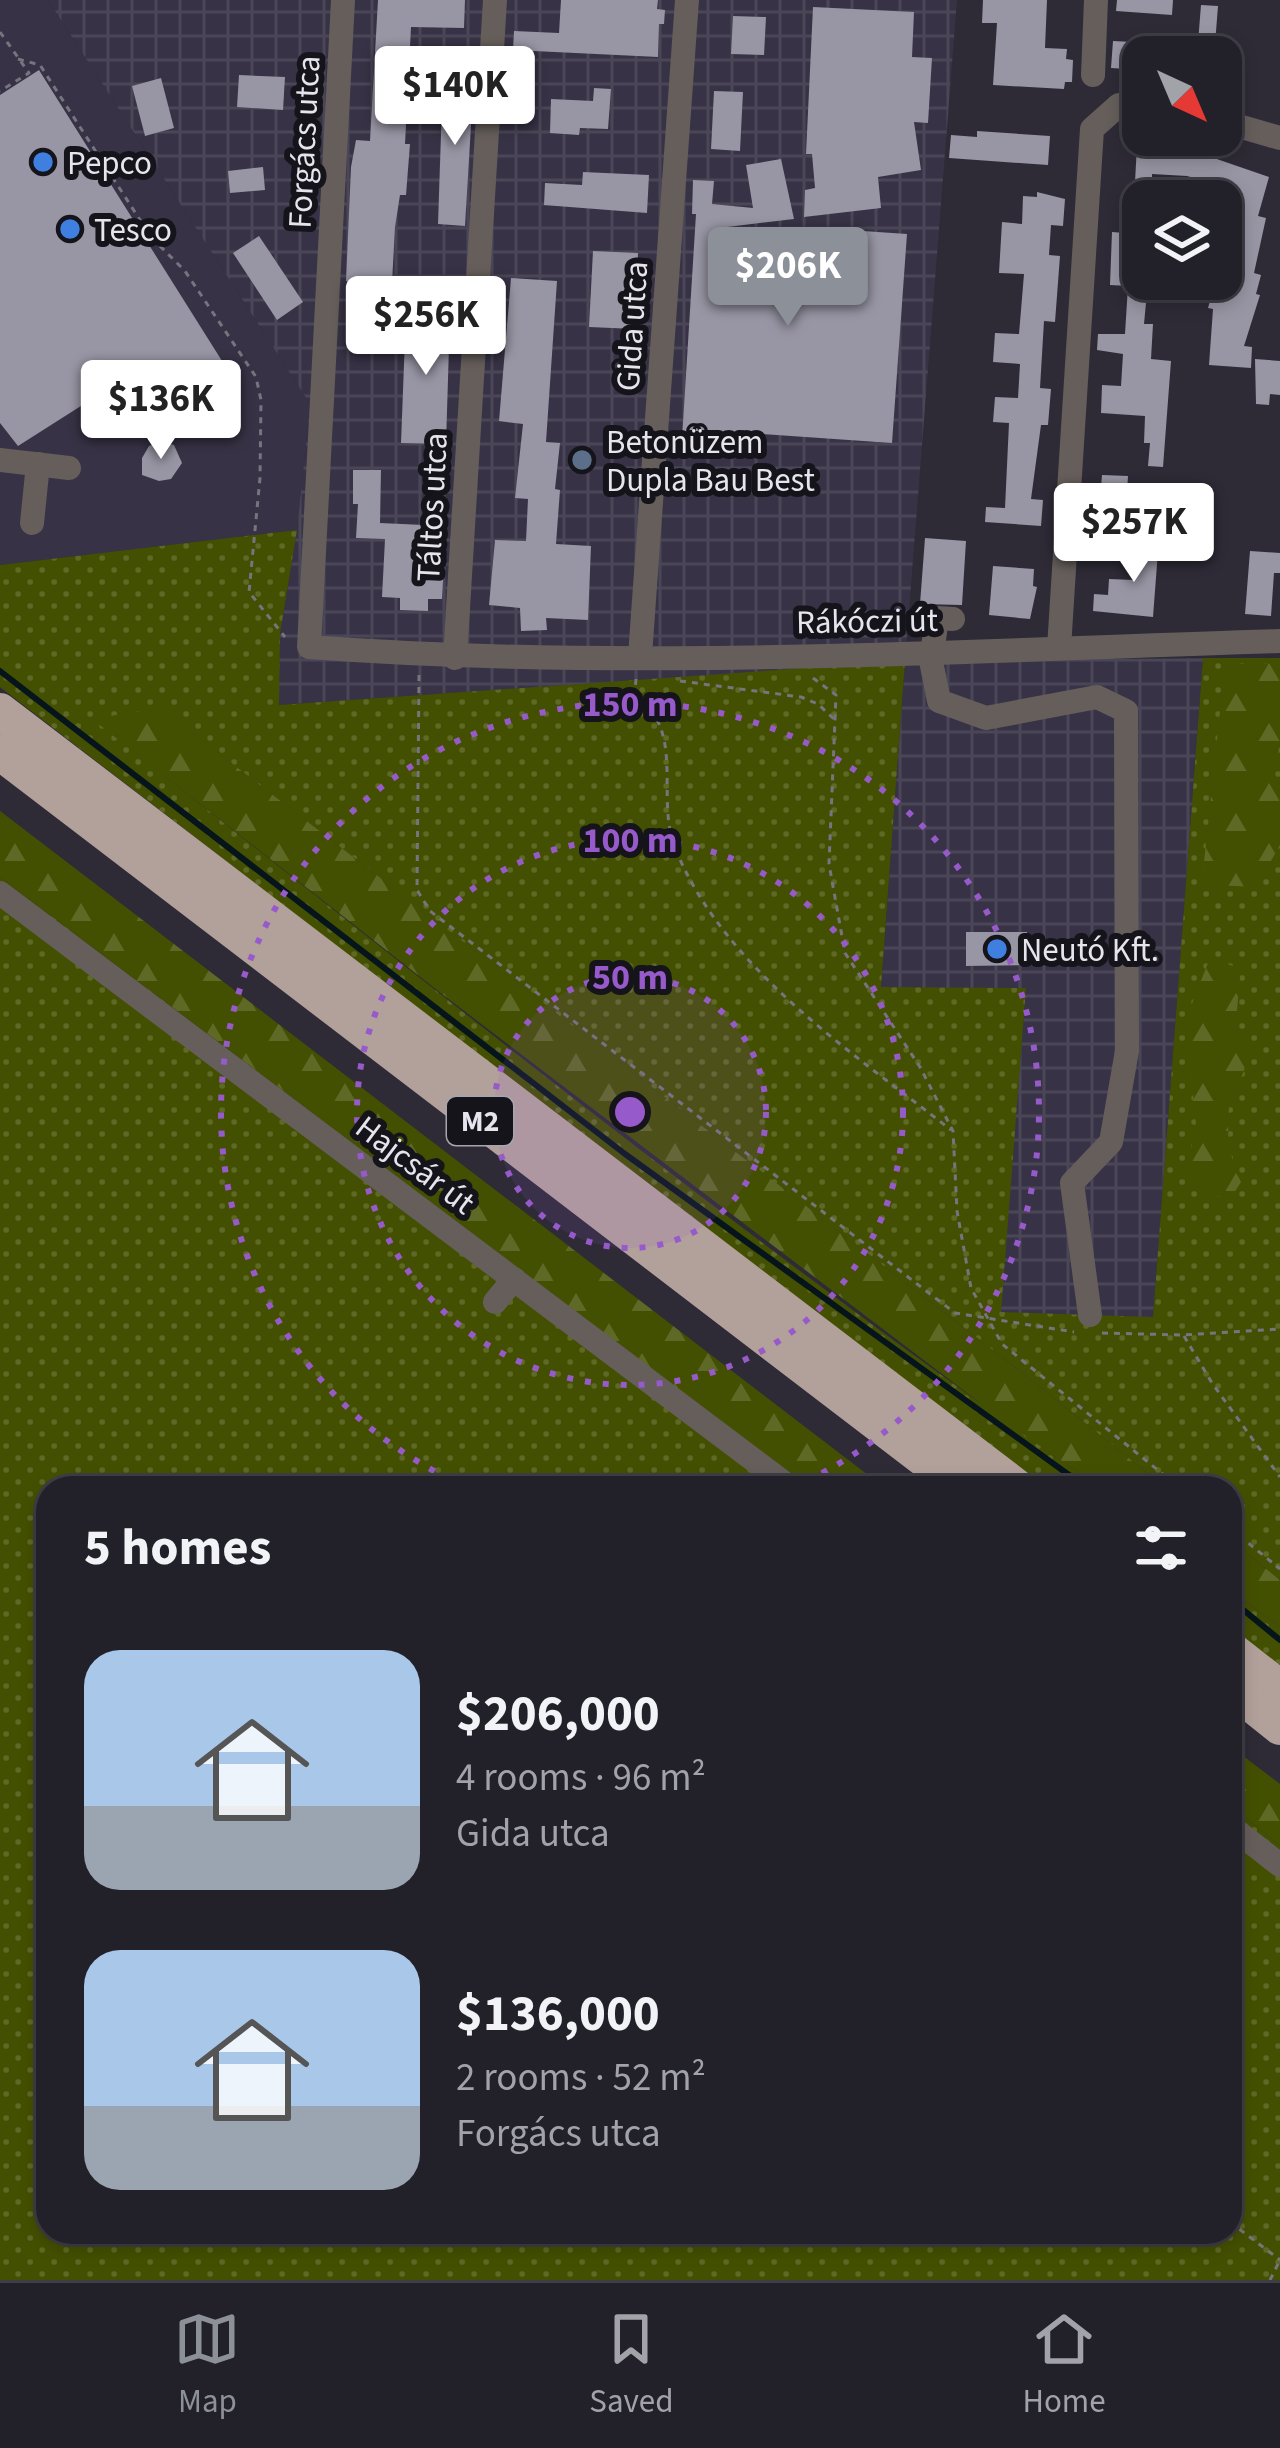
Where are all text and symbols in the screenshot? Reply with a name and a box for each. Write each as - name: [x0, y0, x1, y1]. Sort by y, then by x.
- north arrow: [1122, 36, 1242, 156]
- map controls: [1122, 36, 1242, 300]
- pin: $140K: [371, 46, 539, 148]
- street label: Forgács utca: [277, 54, 332, 230]
- text: $140K: [402, 57, 508, 113]
- place label: Pepco: [67, 140, 152, 187]
- marker: Pepco: [30, 149, 56, 175]
- button: layers: [1122, 180, 1242, 300]
- place label: Tesco: [94, 207, 172, 254]
- marker: Tesco: [57, 216, 83, 242]
- pin: $206K: [704, 227, 872, 329]
- text: $206K: [735, 238, 841, 294]
- street label: Gida utca: [605, 260, 660, 393]
- pin: $256K: [342, 276, 510, 378]
- text: $256K: [373, 287, 479, 343]
- pin: $136K: [77, 360, 245, 462]
- text: $136K: [108, 371, 214, 427]
- place label: Betonüzem Dupla Bau Best: [606, 419, 815, 504]
- street label: Táltos utca: [405, 431, 460, 583]
- marker: Betonüzem Dupla Bau Best: [569, 447, 595, 473]
- pin: $257K: [1050, 483, 1218, 585]
- text: $257K: [1081, 494, 1187, 550]
- street label: Rákóczi út: [796, 597, 938, 646]
- text: 150 m: [582, 679, 678, 730]
- text: 100 m: [582, 815, 678, 866]
- place label: Neutó Kft.: [1021, 927, 1159, 974]
- marker: Neutó Kft.: [984, 936, 1010, 962]
- text: 50 m: [592, 952, 668, 1003]
- centre of rings: [609, 1091, 651, 1133]
- road number: M2: [447, 1097, 513, 1145]
- street label: Hajcsár út: [345, 1105, 485, 1226]
- text: 5 homes: [84, 1512, 271, 1584]
- icon: filters: [1128, 1515, 1194, 1581]
- text: $206,000: [456, 1678, 660, 1750]
- icon: home: [180, 1698, 324, 1842]
- text: 4 rooms · 96 m²: [456, 1750, 706, 1806]
- text: Gida utca: [456, 1806, 610, 1862]
- text: $136,000: [456, 1978, 660, 2050]
- icon: home: [180, 1998, 324, 2142]
- text: 2 rooms · 52 m²: [456, 2050, 706, 2106]
- text: Forgács utca: [456, 2106, 661, 2162]
- tab: Map: [174, 2306, 240, 2425]
- tab: Saved: [589, 2306, 674, 2425]
- tab: Home: [1022, 2306, 1106, 2425]

